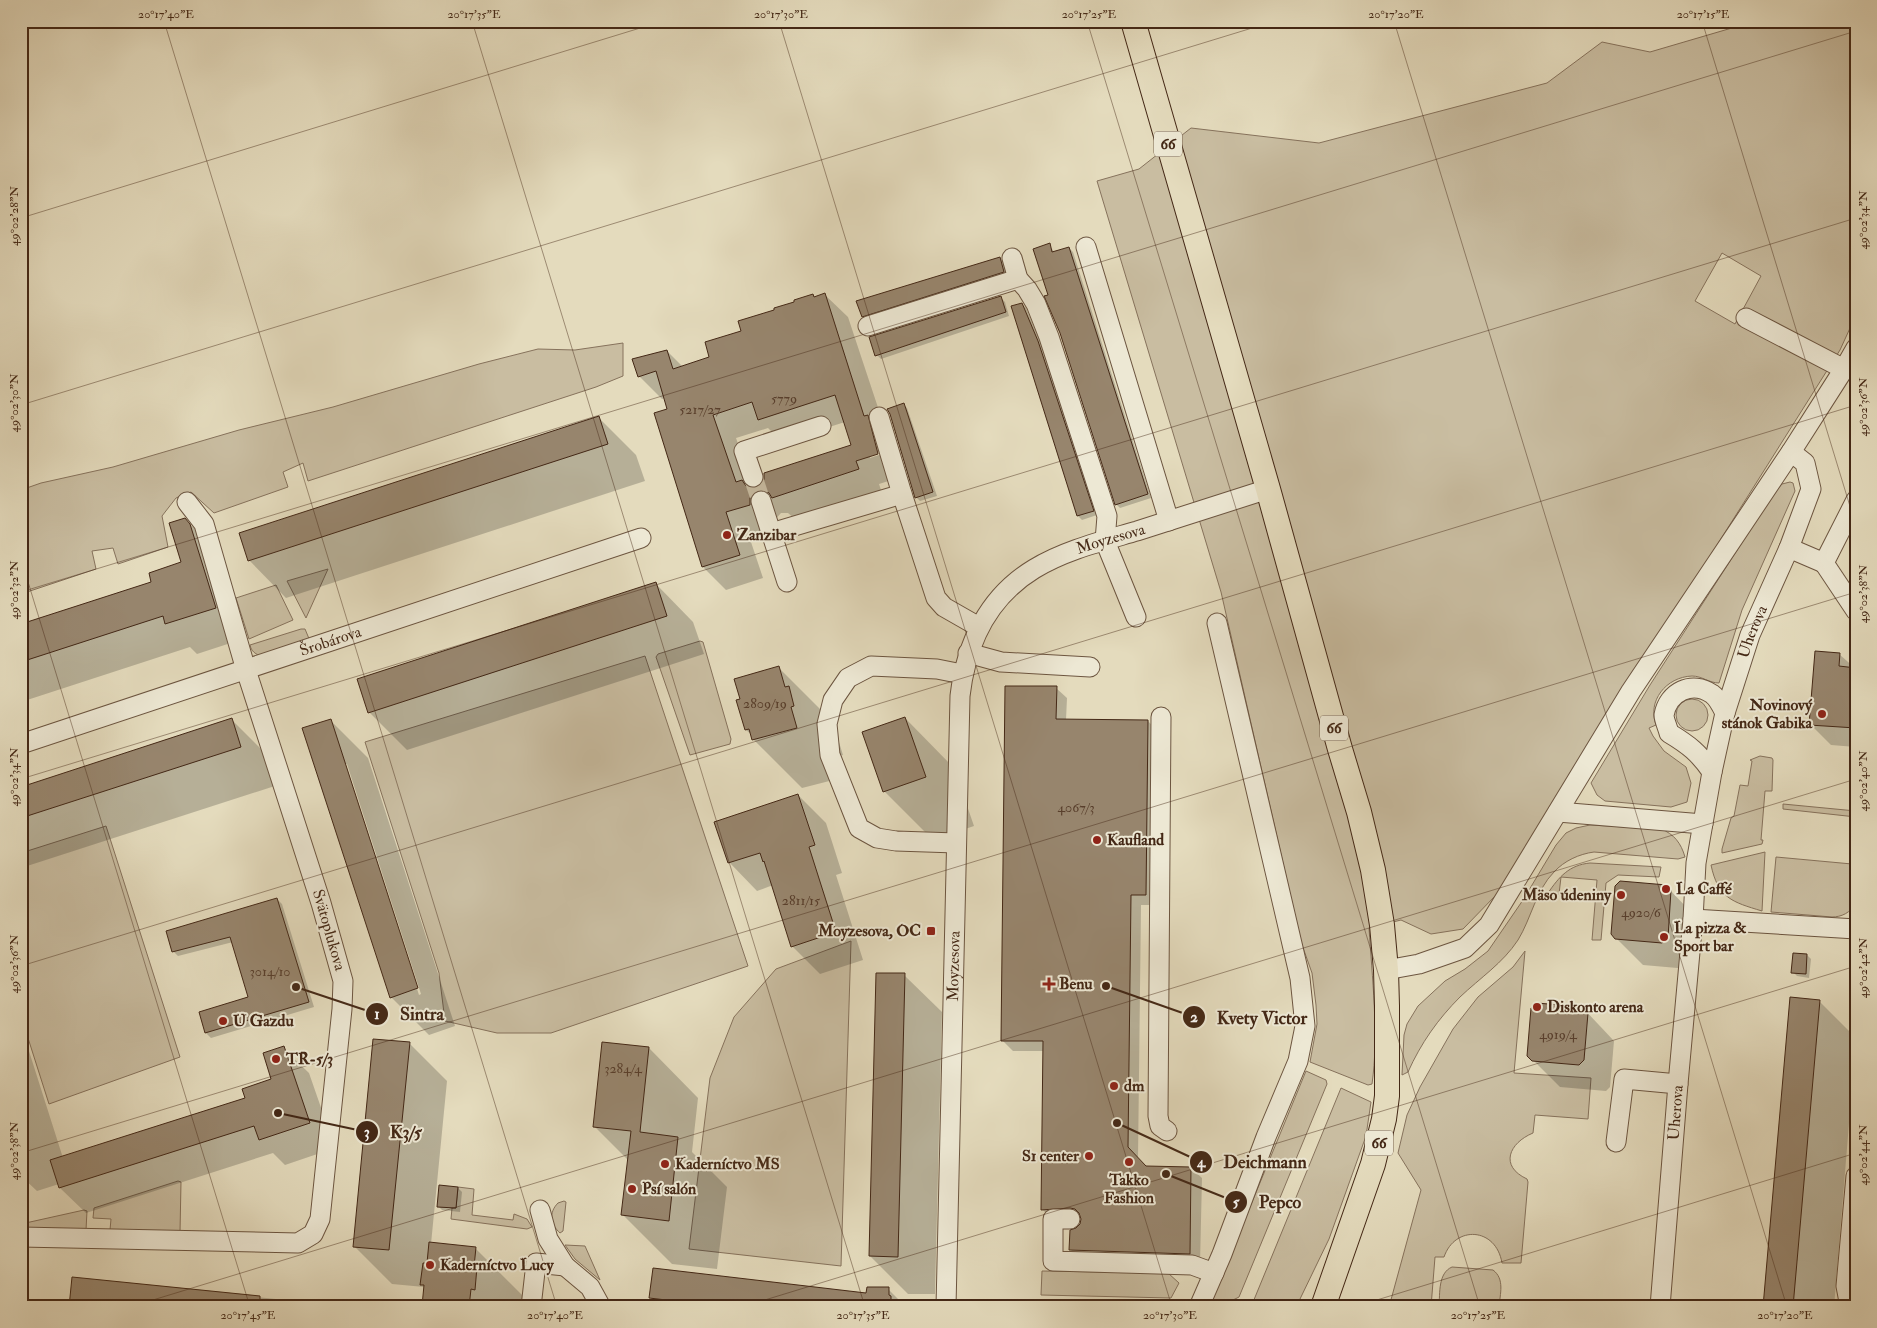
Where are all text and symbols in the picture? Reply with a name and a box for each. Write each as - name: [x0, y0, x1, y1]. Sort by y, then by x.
- text: 20°17'40"E: [138, 7, 194, 22]
- text: 20°17'35"E: [447, 7, 501, 22]
- text: 20°17'30"E: [754, 7, 808, 22]
- text: 20°17'25"E: [1062, 7, 1117, 22]
- text: 20°17'20"E: [1368, 7, 1424, 22]
- text: 20°17'15"E: [1677, 7, 1730, 22]
- road number: 66: [1154, 132, 1182, 156]
- text: 49°02'28"N: [7, 186, 22, 246]
- text: 49°02'34"N: [1856, 190, 1871, 250]
- text: 49°02'30"N: [7, 373, 22, 432]
- text: 49°02'36"N: [1856, 377, 1871, 436]
- house number: 5779: [771, 390, 797, 407]
- house number: 5217/27: [679, 401, 721, 418]
- street label: Moyzesova: [1073, 519, 1148, 559]
- place label: Zanzibar: [737, 525, 797, 545]
- marker: Zanzibar: [721, 529, 733, 541]
- text: 49°02'32"N: [7, 560, 22, 619]
- text: 49°02'38"N: [1856, 565, 1871, 623]
- street label: Uherova: [1733, 602, 1772, 661]
- street label: Šrobárova: [297, 621, 364, 661]
- house number: 2809/19: [743, 695, 787, 712]
- place label: Novinový stánok Gabika: [1722, 695, 1813, 733]
- marker: Novinový stánok Gabika: [1816, 708, 1828, 720]
- road number: 66: [1320, 716, 1348, 740]
- text: 49°02'34"N: [7, 747, 22, 807]
- text: 49°02'40"N: [1856, 750, 1871, 811]
- house number: 4067/3: [1057, 799, 1095, 816]
- place label: Kaufland: [1107, 830, 1164, 850]
- marker: Kaufland: [1091, 834, 1103, 846]
- place label: La Caffé: [1676, 879, 1733, 899]
- marker: La Caffé: [1660, 883, 1672, 895]
- place label: Mäso údeniny: [1521, 885, 1612, 906]
- street label: Svätoplukova: [307, 887, 350, 974]
- marker: Mäso údeniny: [1615, 889, 1627, 901]
- house number: 2811/15: [782, 892, 821, 909]
- house number: 4920/6: [1621, 904, 1662, 921]
- place label: La pizza & Sport bar: [1674, 918, 1747, 957]
- place label: Moyzesova, OC: [817, 921, 921, 942]
- marker: Moyzesova, OC: [925, 925, 937, 937]
- street label: Moyzesova: [943, 930, 965, 1002]
- marker: La pizza & Sport bar: [1658, 931, 1670, 943]
- text: 49°02'36"N: [7, 934, 22, 993]
- text: 49°02'42"N: [1856, 937, 1871, 998]
- house number: 3014/10: [249, 963, 291, 980]
- place label: Benu: [1059, 974, 1093, 994]
- marker: Benu: [1043, 978, 1055, 990]
- place label: Diskonto arena: [1547, 997, 1644, 1017]
- callout: Sintra: [365, 998, 454, 1031]
- callout: Kvety Victor: [1182, 1001, 1317, 1034]
- marker: Diskonto arena: [1531, 1001, 1543, 1013]
- text: Sintra: [400, 1003, 445, 1026]
- text: 1: [374, 1005, 380, 1024]
- text: Kvety Victor: [1217, 1007, 1307, 1030]
- text: 2: [1190, 1008, 1198, 1027]
- place label: U Gazdu: [233, 1011, 294, 1031]
- marker: U Gazdu: [217, 1015, 229, 1027]
- house number: 4919/4: [1539, 1026, 1578, 1043]
- place label: TR-5/3: [285, 1049, 333, 1069]
- marker: TR-5/3: [270, 1053, 282, 1065]
- house number: 3284/4: [604, 1060, 643, 1077]
- place label: dm: [1124, 1076, 1145, 1096]
- marker: dm: [1108, 1080, 1120, 1092]
- street label: Uherova: [1663, 1084, 1688, 1141]
- callout: K3/5: [355, 1116, 432, 1149]
- text: K3/5: [390, 1121, 423, 1144]
- text: 49°02'38"N: [7, 1122, 22, 1180]
- text: 3: [364, 1123, 370, 1142]
- text: 49°02'44"N: [1856, 1124, 1871, 1186]
- road number: 66: [1365, 1130, 1393, 1156]
- place label: S1 center: [1022, 1146, 1080, 1166]
- callout: Deichmann: [1189, 1146, 1317, 1179]
- marker: S1 center: [1083, 1150, 1095, 1162]
- text: Deichmann: [1223, 1151, 1307, 1174]
- text: 4: [1196, 1153, 1206, 1172]
- place label: Kaderníctvo MS: [675, 1154, 780, 1174]
- marker: Takko Fashion: [1123, 1156, 1135, 1168]
- marker: Kaderníctvo MS: [659, 1158, 671, 1170]
- place label: Takko Fashion: [1104, 1170, 1155, 1208]
- place label: Psí salón: [642, 1179, 697, 1199]
- marker: Psí salón: [626, 1183, 638, 1195]
- callout: Pepco: [1224, 1185, 1311, 1218]
- text: Pepco: [1259, 1191, 1302, 1214]
- text: 5: [1233, 1193, 1240, 1212]
- place label: Kaderníctvo Lucy: [440, 1255, 555, 1276]
- marker: Kaderníctvo Lucy: [424, 1259, 436, 1271]
- text: 20°17'45"E: [221, 1308, 276, 1323]
- text: 20°17'40"E: [527, 1308, 583, 1323]
- text: 20°17'35"E: [836, 1308, 890, 1323]
- text: 20°17'30"E: [1143, 1308, 1197, 1323]
- text: 20°17'25"E: [1451, 1308, 1506, 1323]
- text: 20°17'20"E: [1757, 1308, 1813, 1323]

